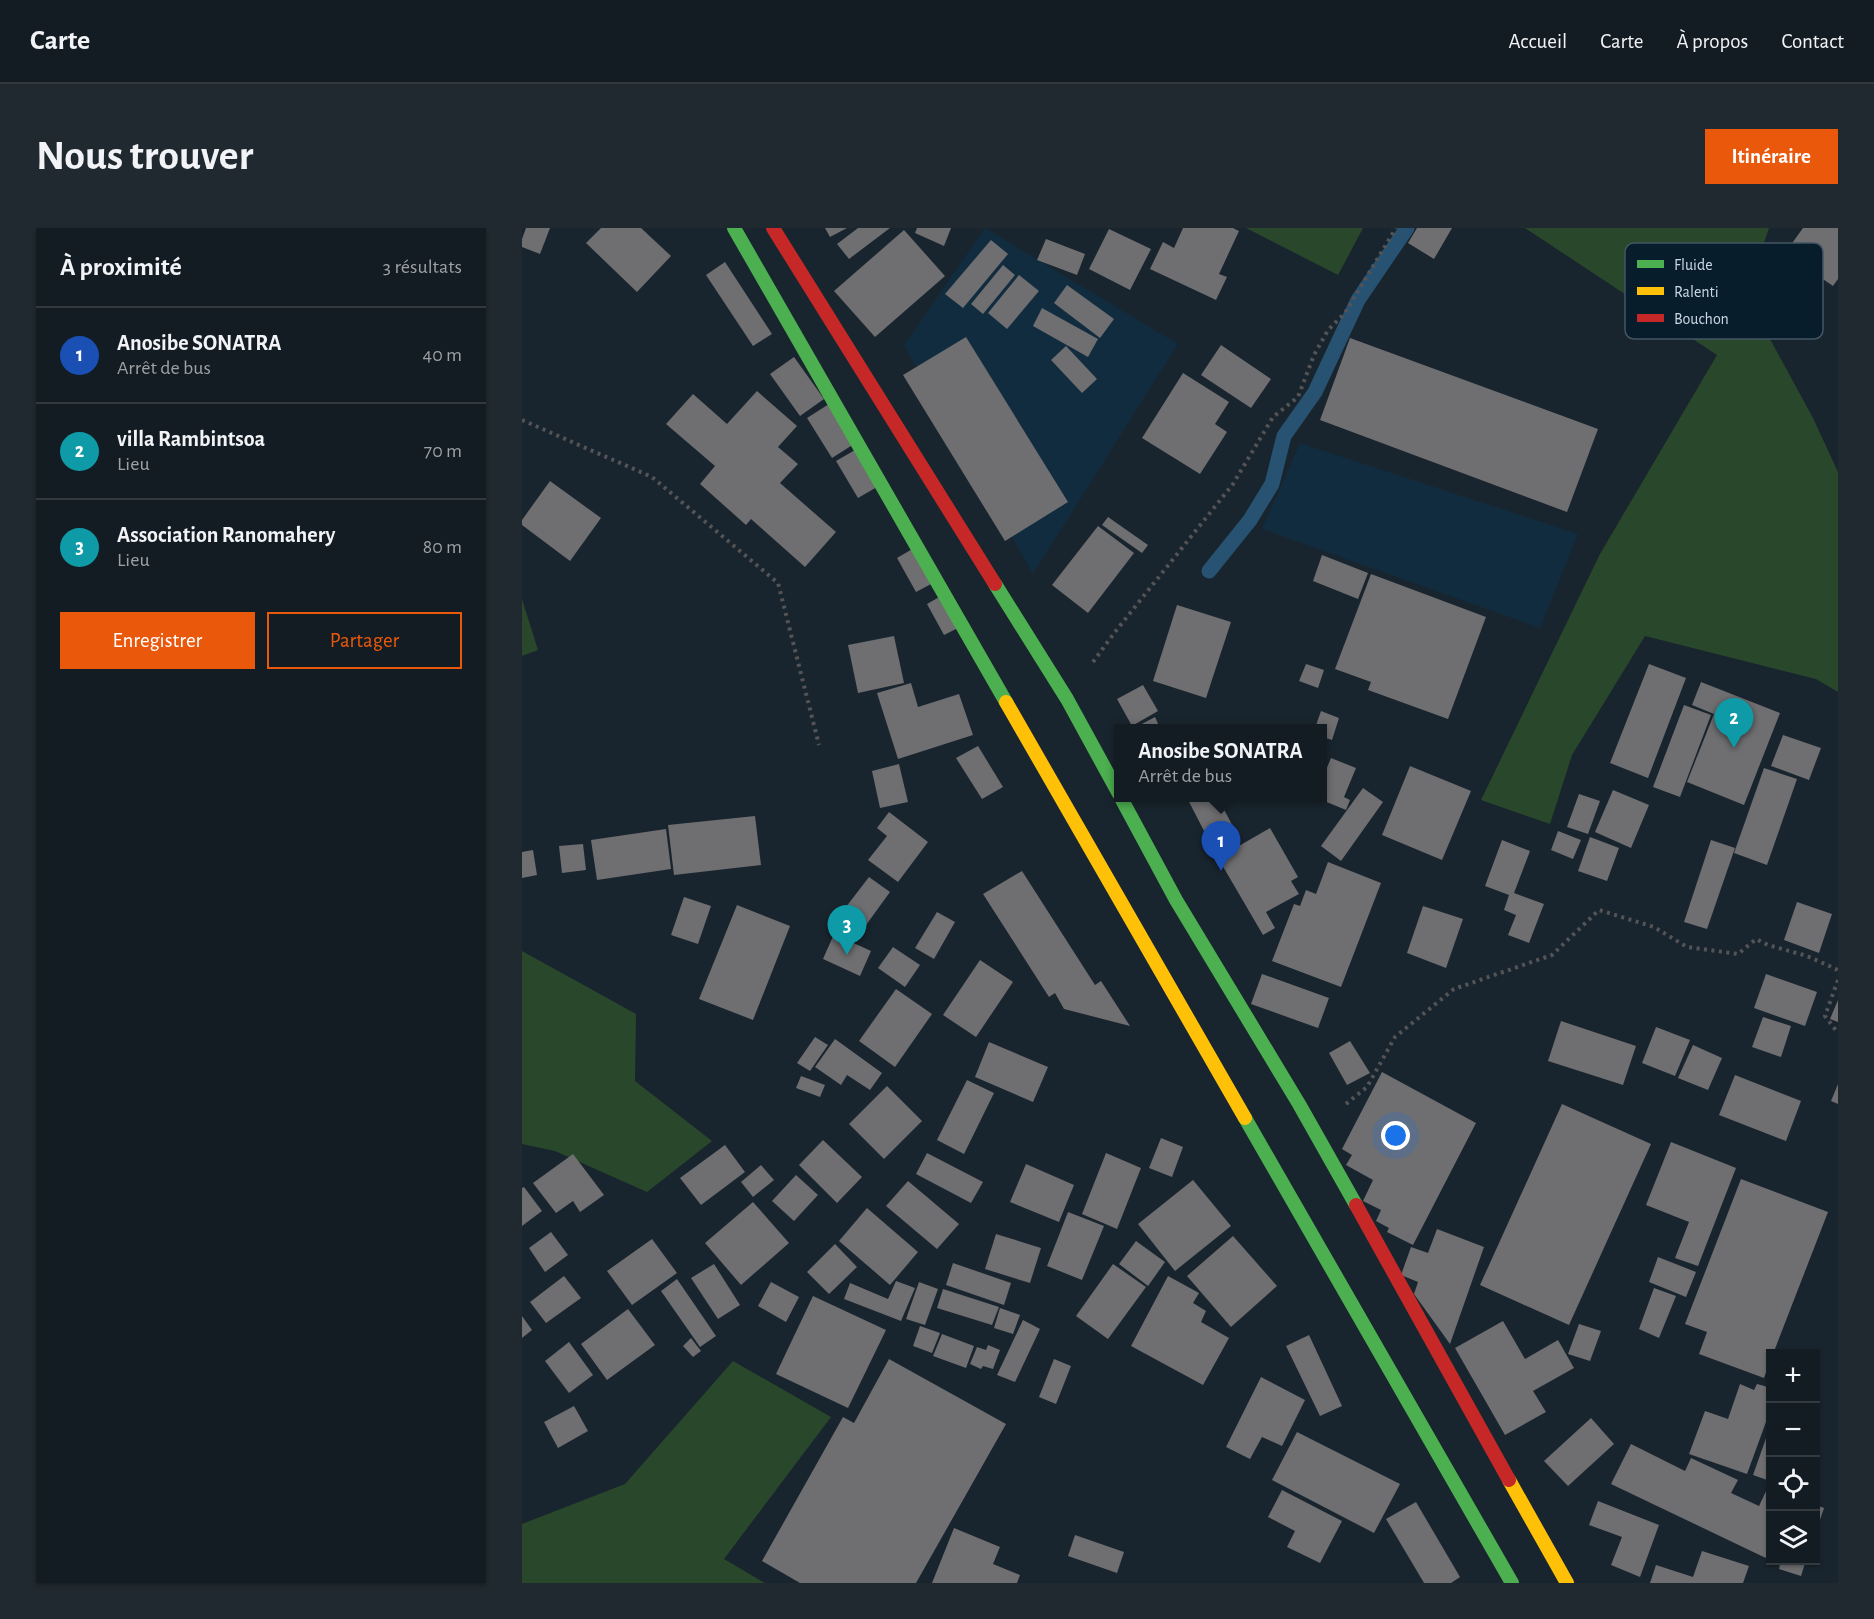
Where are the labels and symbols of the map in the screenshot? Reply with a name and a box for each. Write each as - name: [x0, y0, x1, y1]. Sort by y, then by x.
- legend: [1625, 243, 1823, 339]
- text: Fluide: [1674, 257, 1713, 273]
- text: Ralenti: [1674, 284, 1719, 300]
- text: Bouchon: [1674, 311, 1729, 327]
- pin: 2: [1714, 698, 1754, 748]
- pin: 1: [1202, 822, 1240, 871]
- pin: 3: [828, 906, 866, 955]
- your location: [1381, 1121, 1410, 1150]

